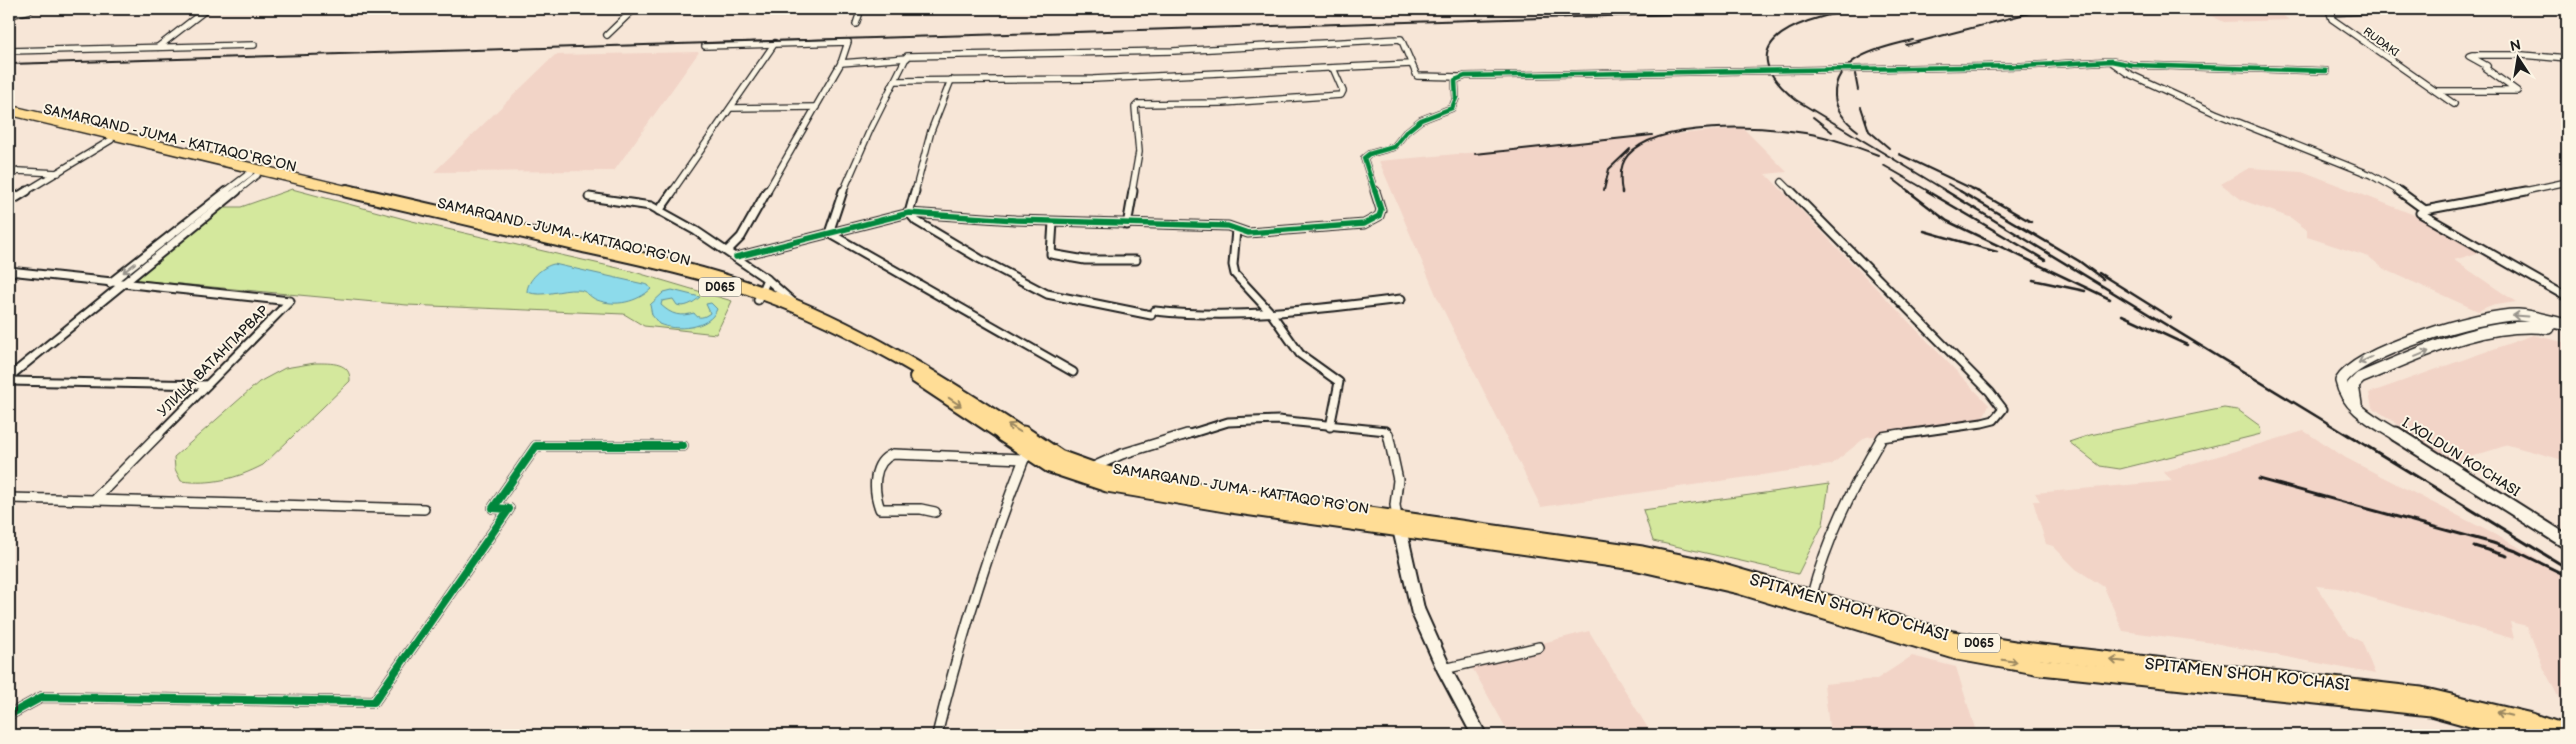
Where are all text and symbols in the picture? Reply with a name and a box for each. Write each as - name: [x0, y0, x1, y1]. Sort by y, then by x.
- street label: RUDAKI: [2361, 25, 2402, 60]
- north arrow: [2494, 32, 2544, 82]
- text: N: [2508, 36, 2522, 55]
- street label: SAMARQAND - JUMA - KATTAQO‘RG‘ON: [42, 101, 298, 175]
- street label: SAMARQAND - JUMA - KATTAQO‘RG‘ON: [436, 195, 692, 269]
- one-way arrow: [123, 262, 136, 273]
- road number: D065: [699, 278, 741, 296]
- street label: УЛИЦА ВАТАНПАРВАР: [154, 302, 272, 420]
- one-way arrow: [2512, 312, 2528, 321]
- one-way arrow: [2414, 348, 2429, 358]
- one-way arrow: [2358, 356, 2373, 366]
- one-way arrow: [947, 397, 961, 407]
- street label: I. XOLDUN KO'CHASI: [2399, 414, 2523, 500]
- one-way arrow: [1007, 423, 1021, 433]
- street label: SAMARQAND - JUMA - KATTAQO‘RG‘ON: [1112, 460, 1370, 518]
- street label: SPITAMEN SHOH KO'CHASI: [1747, 570, 1951, 646]
- road number: D065: [1958, 634, 2000, 652]
- street label: SPITAMEN SHOH KO'CHASI: [2144, 655, 2350, 695]
- one-way arrow: [2110, 656, 2126, 666]
- one-way arrow: [2001, 657, 2017, 667]
- one-way arrow: [2496, 709, 2512, 718]

